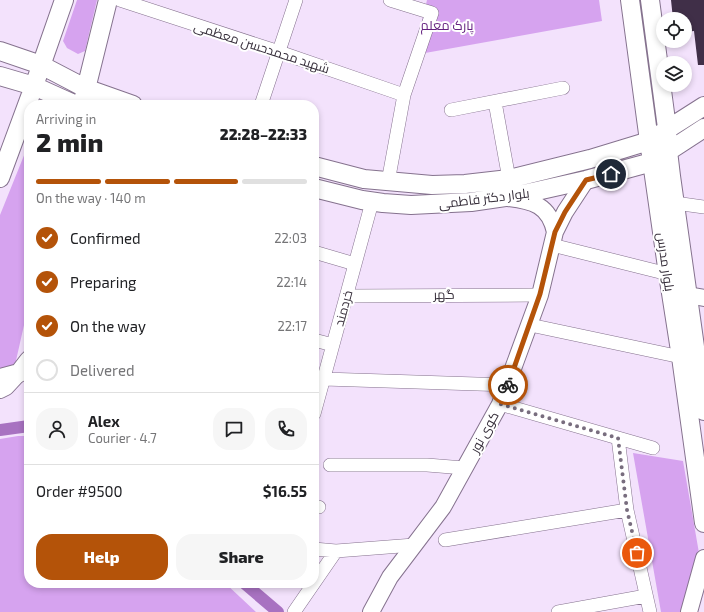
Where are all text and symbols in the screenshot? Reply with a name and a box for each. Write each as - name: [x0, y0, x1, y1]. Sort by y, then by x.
- map controls: [656, 12, 692, 92]
- button: locate: [656, 12, 692, 48]
- street label: شهید محمدحسن معظمی: [192, 17, 332, 77]
- park label: پارک معلم: [421, 17, 474, 35]
- button: layers: [656, 56, 692, 92]
- text: Arriving in: [36, 111, 96, 127]
- text: 22:28–22:33: [220, 125, 307, 143]
- text: 2 min: [36, 126, 103, 157]
- pin: [594, 157, 628, 191]
- icon: home: [600, 163, 622, 185]
- street label: بلوار دکتر فاطمی: [438, 184, 530, 212]
- text: On the way · 140 m: [36, 190, 146, 206]
- icon: check: [36, 227, 58, 249]
- text: Confirmed: [70, 229, 141, 247]
- text: 22:03: [274, 230, 307, 246]
- street label: بلوار مدرس: [654, 232, 678, 292]
- icon: check: [36, 271, 58, 293]
- text: Preparing: [70, 273, 136, 291]
- text: 22:14: [276, 274, 307, 290]
- street label: گهر: [432, 286, 455, 302]
- street label: خردمند: [331, 288, 355, 328]
- icon: check: [36, 315, 58, 337]
- text: On the way: [70, 317, 146, 335]
- text: 22:17: [277, 318, 307, 334]
- text: Delivered: [70, 361, 135, 379]
- courier: [488, 365, 528, 405]
- icon: bike: [497, 374, 519, 396]
- button: person: [36, 408, 78, 450]
- button: chat: [213, 408, 255, 450]
- button: phone: [265, 408, 307, 450]
- street label: کوی نور: [466, 409, 502, 456]
- text: Alex: [88, 412, 120, 430]
- text: Courier · 4.7: [88, 430, 157, 446]
- text: Order #9500: [36, 482, 123, 500]
- text: $16.55: [263, 482, 307, 500]
- button: Help: [36, 534, 168, 580]
- button: Share: [176, 534, 307, 580]
- pin: [620, 536, 654, 570]
- icon: bag: [626, 542, 648, 564]

